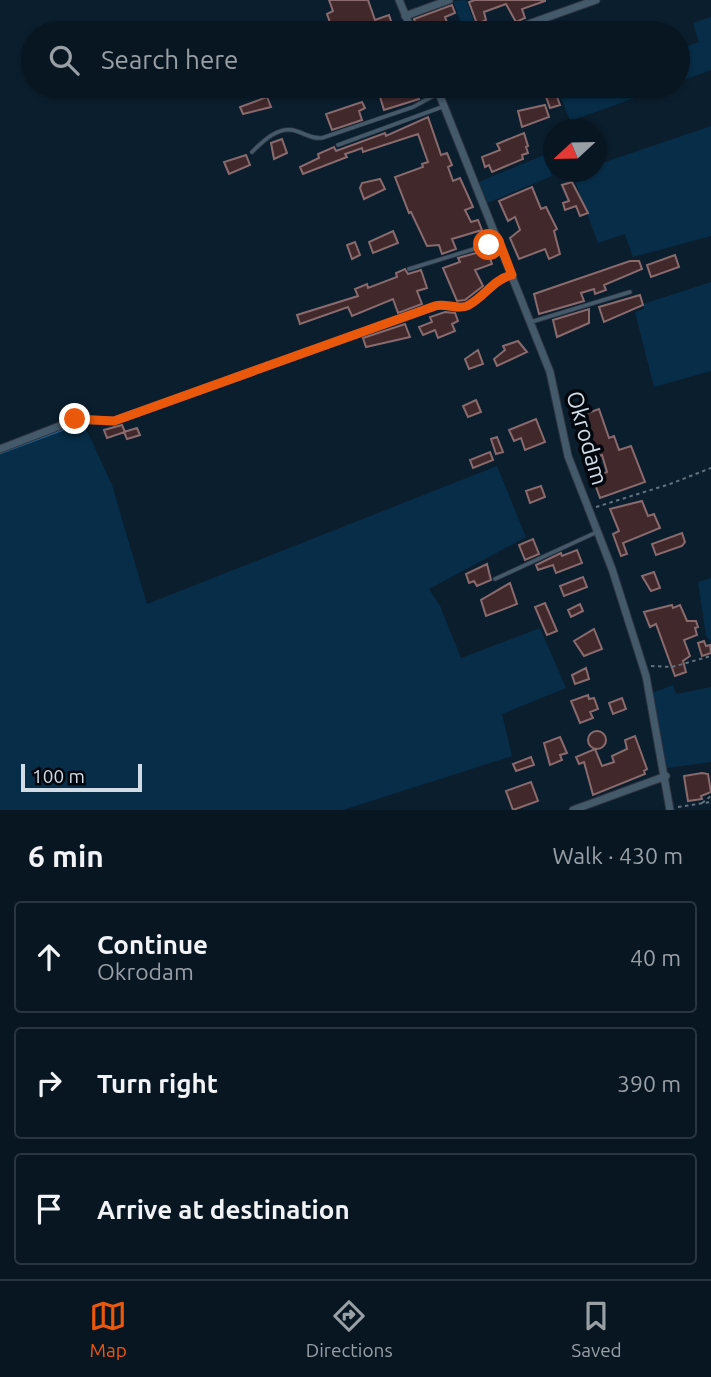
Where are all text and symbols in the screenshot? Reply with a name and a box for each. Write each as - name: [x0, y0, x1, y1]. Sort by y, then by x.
- search box: [21, 21, 690, 98]
- icon: search: [45, 41, 83, 79]
- text: Search here: [101, 45, 238, 74]
- north arrow: [543, 119, 606, 182]
- route start: [473, 229, 504, 260]
- street label: Okrodam: [562, 388, 613, 488]
- route end: [59, 403, 90, 434]
- scale bar: [21, 761, 142, 793]
- text: 100 m: [32, 765, 85, 787]
- text: 6 min: [28, 839, 104, 873]
- text: Walk · 430 m: [552, 843, 683, 868]
- text: Continue: [97, 930, 208, 959]
- icon: ahead: [30, 938, 68, 976]
- text: 40 m: [630, 945, 681, 970]
- text: Okrodam: [97, 959, 194, 984]
- icon: right: [30, 1064, 68, 1102]
- text: Turn right: [97, 1069, 218, 1098]
- text: 390 m: [617, 1071, 681, 1096]
- icon: arrive: [30, 1190, 68, 1228]
- text: Arrive at destination: [97, 1195, 350, 1224]
- tab: Map: [89, 1297, 127, 1361]
- tab: Directions: [306, 1297, 393, 1361]
- tab: Saved: [571, 1297, 622, 1361]

